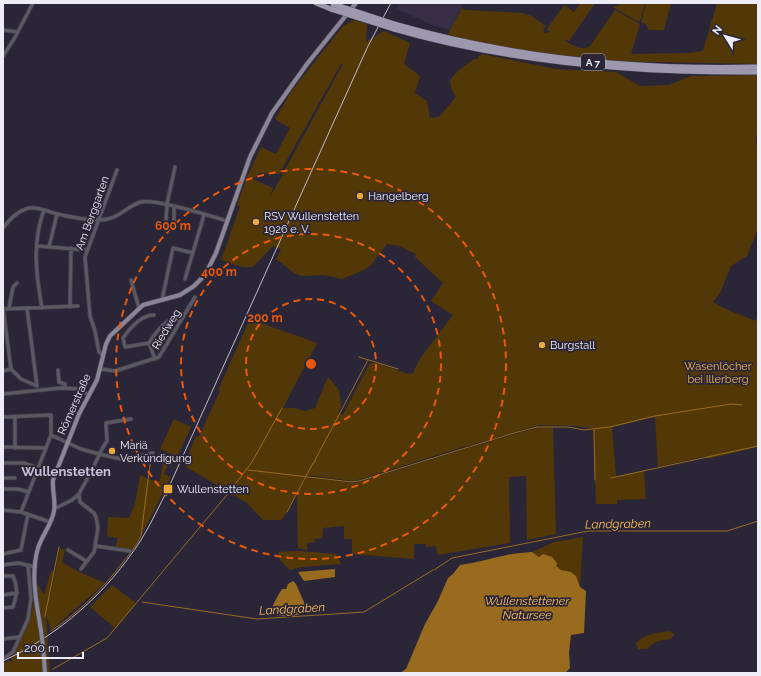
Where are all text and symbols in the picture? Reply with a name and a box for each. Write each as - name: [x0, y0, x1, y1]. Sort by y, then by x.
- north arrow: [705, 16, 745, 56]
- text: N: [710, 23, 725, 38]
- road number: A 7: [581, 54, 605, 70]
- street label: Am Berggarten: [73, 174, 112, 252]
- place label: Hangelberg: [368, 190, 428, 203]
- marker: Hangelberg: [355, 191, 365, 201]
- place label: RSV Wullenstetten 1926 e. V.: [264, 210, 359, 236]
- marker: RSV Wullenstetten 1926 e. V.: [251, 217, 261, 227]
- text: 600 m: [155, 219, 191, 233]
- text: 400 m: [201, 265, 237, 279]
- street label: Riedweg: [149, 307, 184, 352]
- text: 200 m: [247, 311, 283, 325]
- place label: Burgstall: [550, 339, 595, 352]
- marker: Burgstall: [537, 340, 547, 350]
- centre of rings: [304, 357, 318, 371]
- park label: Wasenlöcher bei Illerberg: [684, 360, 752, 386]
- street label: Römerstraße: [55, 371, 94, 437]
- place label: Mariä Verkündigung: [120, 439, 192, 465]
- marker: Mariä Verkündigung: [107, 446, 117, 456]
- district label: Wullenstetten: [21, 464, 111, 479]
- marker: Wullenstetten: [162, 483, 174, 495]
- place label: Wullenstetten: [177, 483, 249, 496]
- water label: Landgraben: [585, 516, 651, 532]
- water label: Wullenstettener Natursee: [485, 594, 570, 622]
- water label: Landgraben: [259, 600, 326, 618]
- scale bar: [18, 634, 83, 660]
- text: 200 m: [24, 641, 59, 655]

